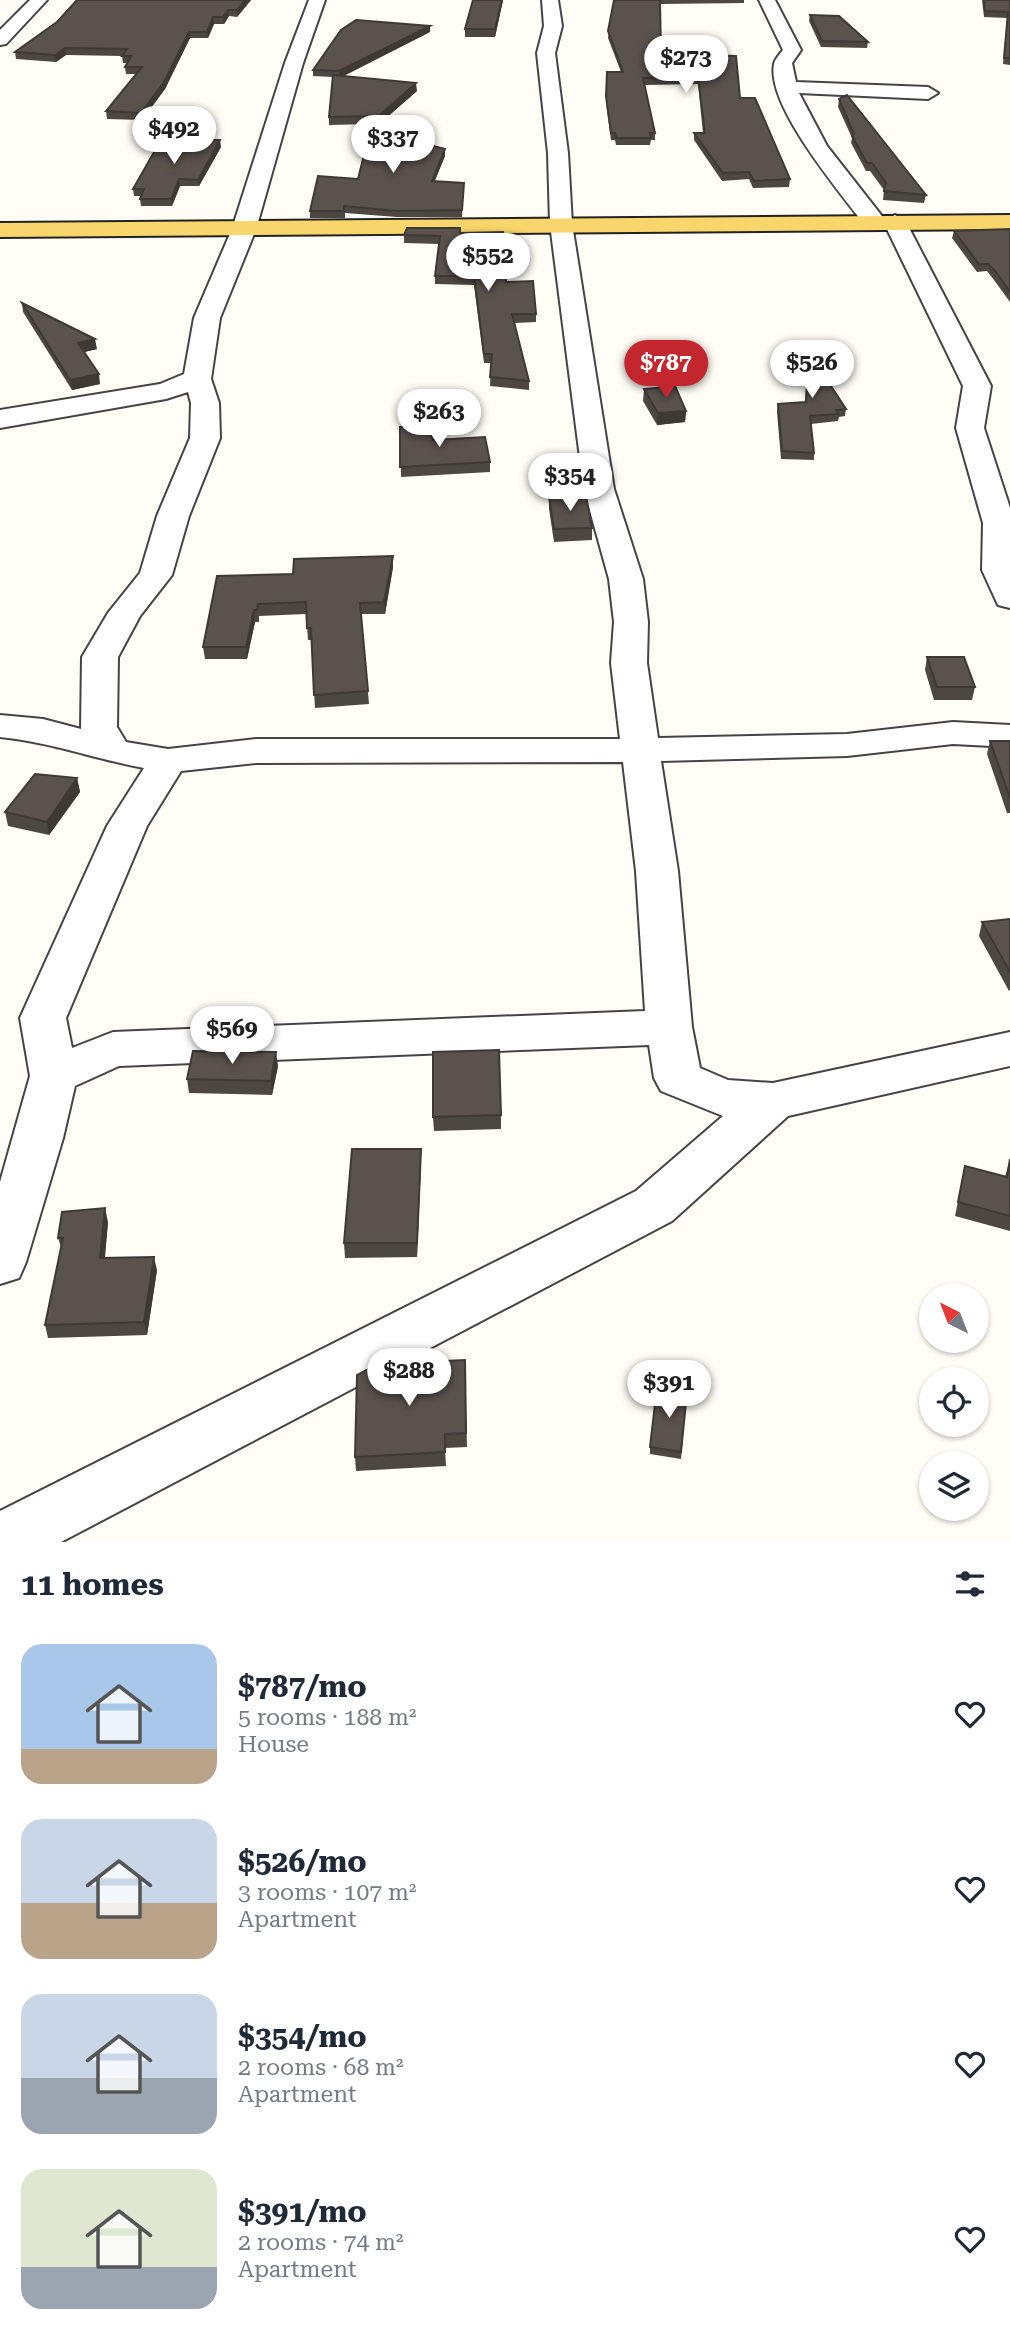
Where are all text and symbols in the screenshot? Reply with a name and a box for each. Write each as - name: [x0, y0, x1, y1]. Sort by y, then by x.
- pin: $273: [645, 36, 727, 95]
- text: $273: [660, 44, 712, 71]
- pin: $492: [133, 106, 215, 166]
- text: $492: [148, 115, 200, 142]
- pin: $337: [352, 116, 434, 175]
- text: $337: [367, 124, 419, 151]
- pin: $552: [447, 233, 529, 293]
- text: $552: [462, 242, 514, 269]
- pin: $787: [625, 340, 707, 400]
- pin: $526: [771, 340, 853, 400]
- text: $787: [640, 349, 692, 376]
- text: $526: [786, 349, 838, 376]
- pin: $263: [398, 390, 480, 449]
- text: $263: [413, 398, 465, 425]
- pin: $354: [529, 454, 611, 513]
- text: $354: [544, 462, 596, 489]
- pin: $569: [191, 1006, 273, 1066]
- text: $569: [206, 1015, 258, 1042]
- north arrow: [919, 1283, 989, 1353]
- map controls: [919, 1283, 989, 1521]
- pin: $288: [368, 1348, 450, 1408]
- text: $288: [383, 1357, 435, 1384]
- pin: $391: [628, 1360, 710, 1420]
- button: locate: [919, 1367, 989, 1437]
- text: $391: [643, 1369, 695, 1396]
- button: layers: [919, 1451, 989, 1521]
- icon: filters: [951, 1565, 989, 1603]
- text: 11 homes: [21, 1567, 164, 1602]
- text: $787/mo: [238, 1669, 367, 1704]
- icon: home: [77, 1672, 161, 1756]
- icon: heart: [951, 1695, 989, 1733]
- text: 5 rooms · 188 m²: [238, 1704, 416, 1731]
- text: House: [238, 1731, 309, 1758]
- text: $526/mo: [238, 1844, 367, 1879]
- icon: home: [77, 1847, 161, 1931]
- icon: heart: [951, 1870, 989, 1908]
- text: 3 rooms · 107 m²: [238, 1879, 416, 1906]
- text: Apartment: [238, 1906, 357, 1933]
- text: $354/mo: [238, 2019, 367, 2054]
- icon: home: [77, 2022, 161, 2106]
- icon: heart: [951, 2045, 989, 2083]
- text: 2 rooms · 68 m²: [238, 2054, 404, 2081]
- text: Apartment: [238, 2081, 357, 2108]
- text: $391/mo: [238, 2194, 367, 2229]
- icon: home: [77, 2197, 161, 2281]
- icon: heart: [951, 2220, 989, 2258]
- text: 2 rooms · 74 m²: [238, 2229, 404, 2256]
- text: Apartment: [238, 2256, 357, 2283]

